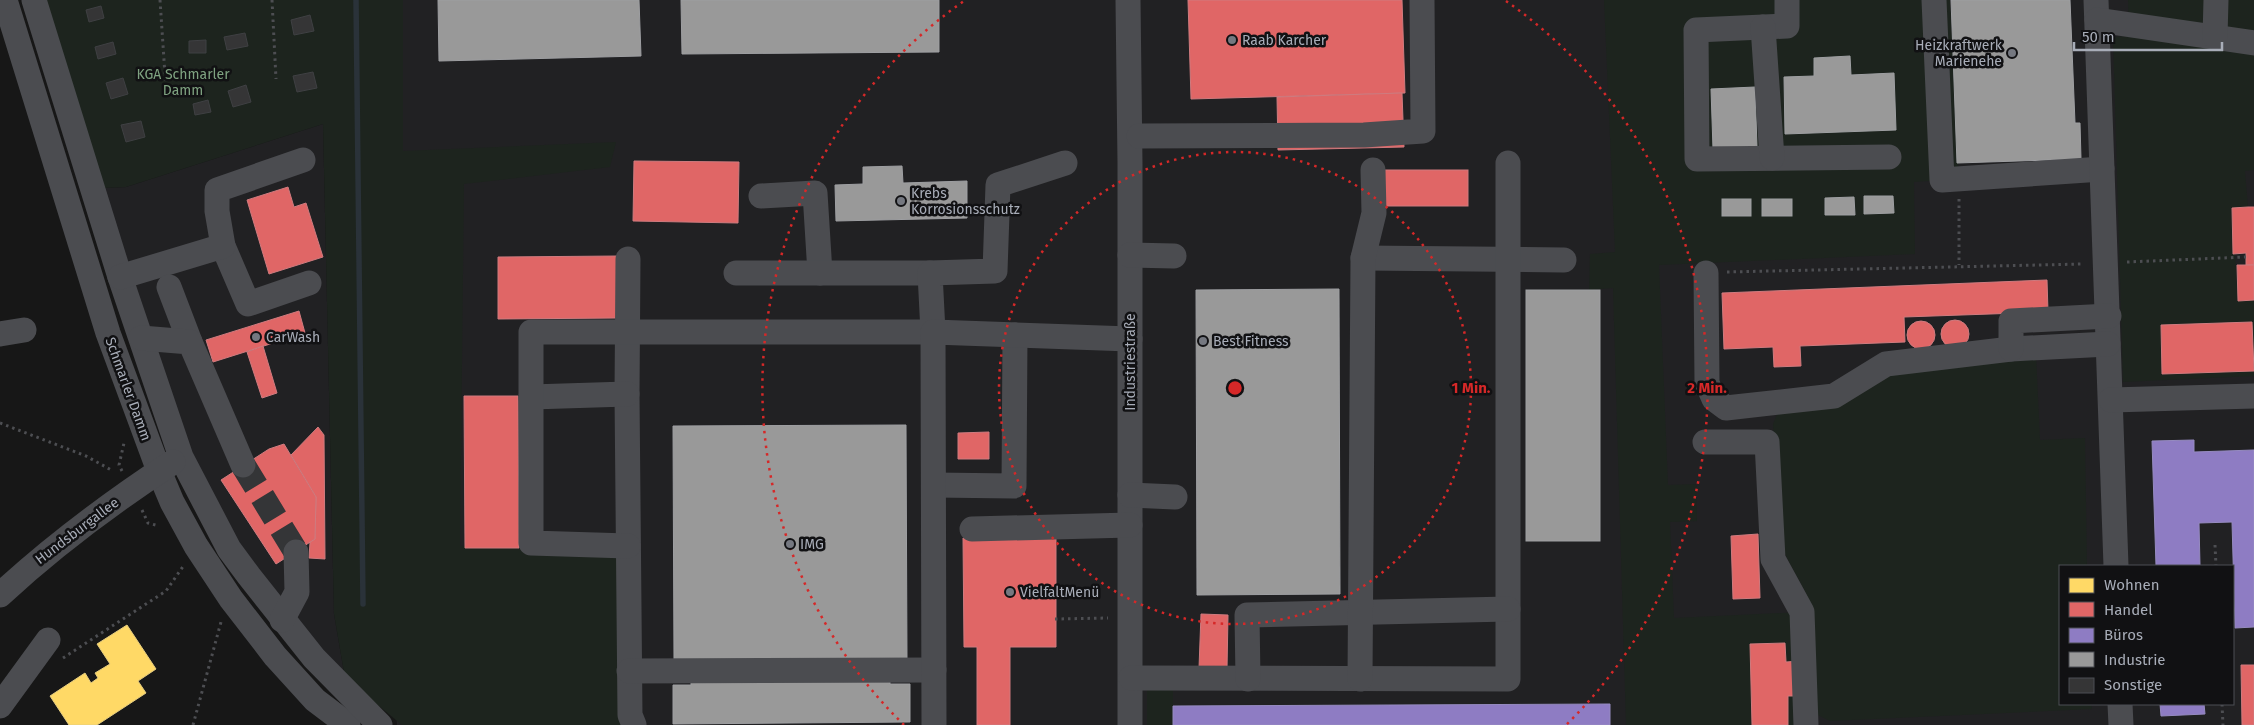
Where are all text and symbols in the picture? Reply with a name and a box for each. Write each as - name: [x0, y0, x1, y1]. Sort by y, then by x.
- scale bar: [2074, 20, 2222, 52]
- text: 50 m: [2082, 28, 2115, 46]
- place label: Raab Karcher: [1242, 32, 1327, 49]
- marker: Raab Karcher: [1226, 34, 1238, 46]
- place label: Heizkraftwerk Marienehe: [1915, 37, 2003, 70]
- marker: Heizkraftwerk Marienehe: [2006, 47, 2018, 59]
- park label: KGA Schmarler Damm: [136, 66, 230, 99]
- place label: Krebs Korrosionsschutz: [911, 185, 1020, 218]
- marker: Krebs Korrosionsschutz: [895, 195, 907, 207]
- street label: Industriestraße: [1122, 313, 1139, 411]
- place label: CarWash: [266, 329, 320, 346]
- marker: CarWash: [250, 331, 262, 343]
- place label: Best Fitness: [1213, 333, 1289, 350]
- street label: Schmarler Damm: [101, 335, 155, 443]
- marker: Best Fitness: [1197, 335, 1209, 347]
- centre of rings: [1226, 379, 1244, 397]
- text: 1 Min.: [1452, 379, 1491, 397]
- text: 2 Min.: [1687, 379, 1727, 397]
- street label: Hundsburgallee: [32, 494, 122, 568]
- place label: IMG: [800, 536, 824, 553]
- marker: IMG: [784, 538, 796, 550]
- legend: [2059, 565, 2234, 705]
- text: Wohnen: [2104, 576, 2160, 594]
- place label: VielfaltMenü: [1020, 584, 1099, 601]
- marker: VielfaltMenü: [1004, 586, 1016, 598]
- text: Handel: [2104, 601, 2153, 619]
- text: Büros: [2104, 626, 2143, 644]
- text: Industrie: [2104, 651, 2166, 669]
- text: Sonstige: [2104, 676, 2162, 694]

